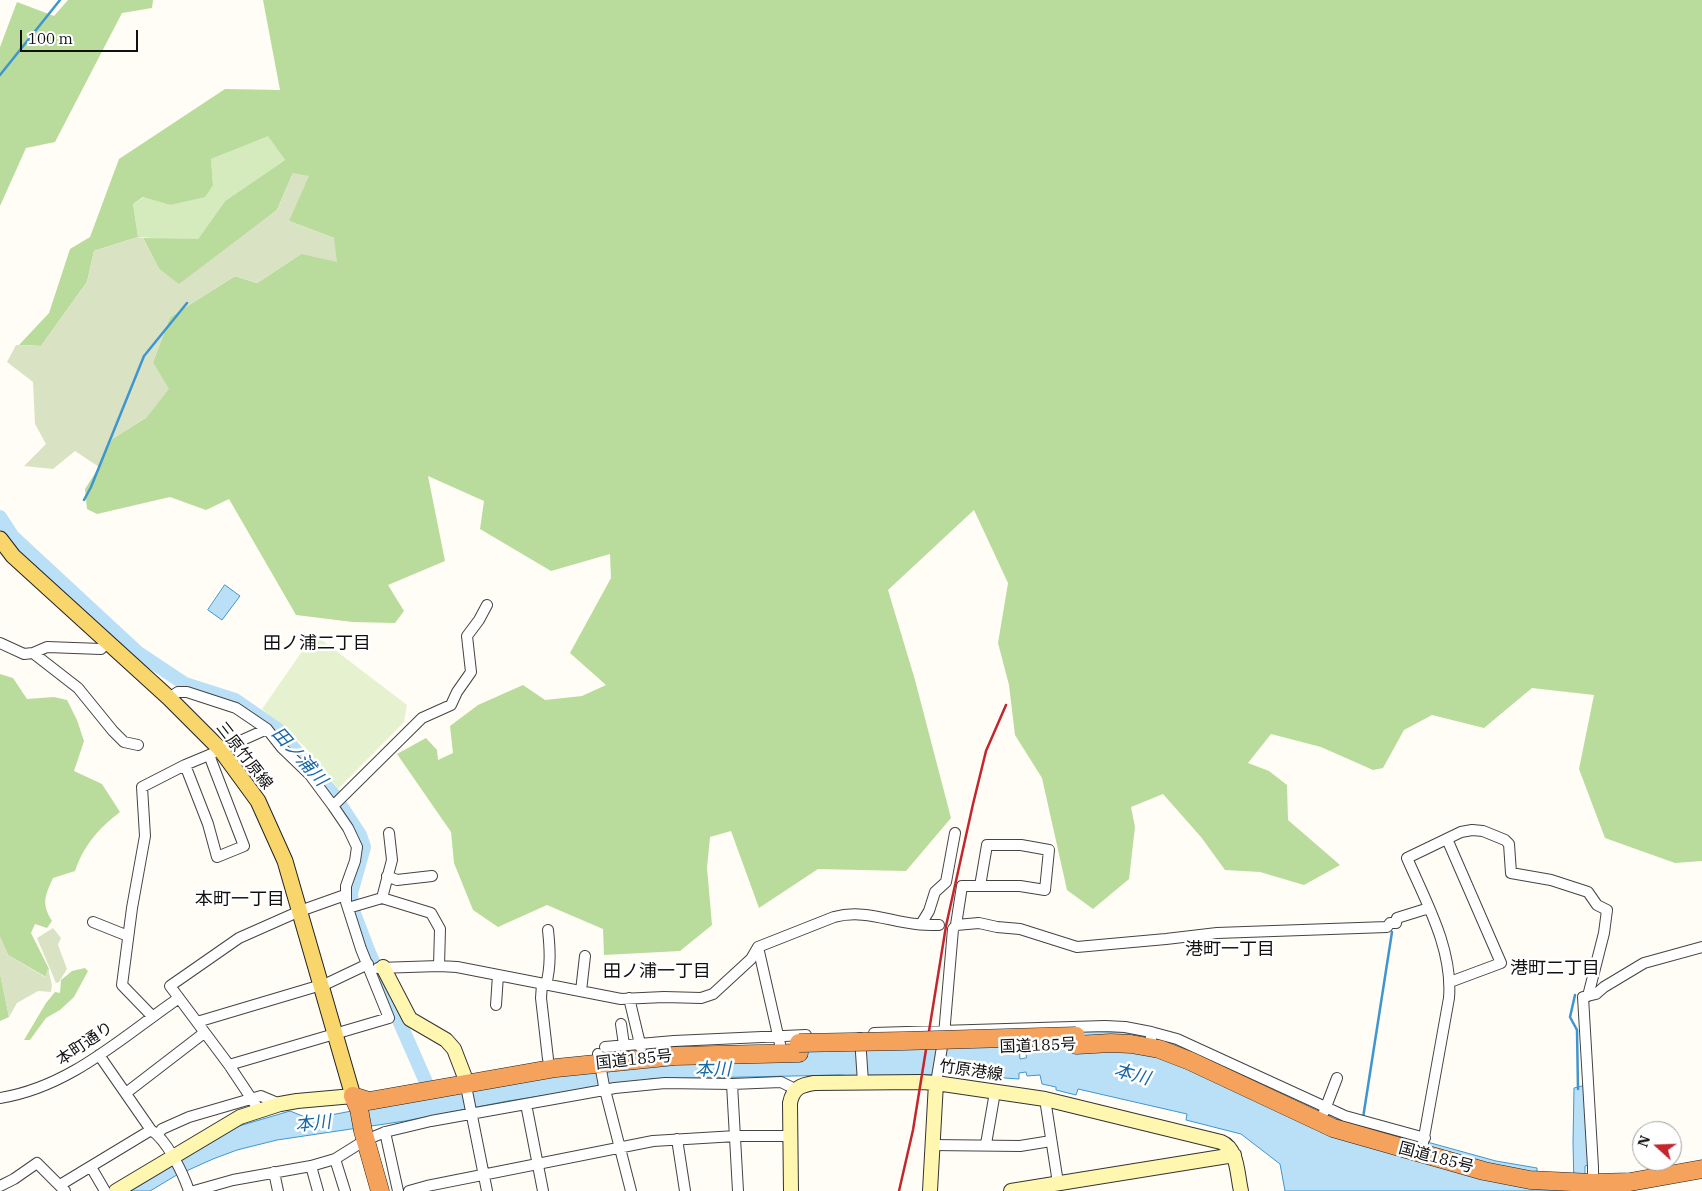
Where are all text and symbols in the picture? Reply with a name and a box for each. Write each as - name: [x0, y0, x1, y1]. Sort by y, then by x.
- scale bar: [22, 20, 140, 52]
- text: 100 m: [28, 29, 73, 48]
- district label: 田ノ浦二丁目: [263, 633, 371, 655]
- street label: 三原竹原線: [212, 719, 276, 793]
- water label: 田ノ浦川: [267, 723, 331, 791]
- district label: 本町一丁目: [195, 889, 285, 911]
- district label: 港町一丁目: [1185, 939, 1275, 961]
- district label: 港町二丁目: [1510, 958, 1600, 980]
- district label: 田ノ浦一丁目: [603, 961, 711, 983]
- street label: 本町通り: [53, 1018, 117, 1070]
- street label: 国道185号: [999, 1035, 1077, 1057]
- street label: 国道185号: [595, 1046, 673, 1074]
- street label: 竹原港線: [938, 1057, 1004, 1085]
- water label: 本川: [695, 1059, 731, 1081]
- water label: 本川: [1112, 1060, 1152, 1090]
- water label: 本川: [294, 1111, 332, 1137]
- north arrow: [1632, 1121, 1682, 1171]
- text: N: [1633, 1133, 1654, 1150]
- street label: 国道185号: [1396, 1139, 1476, 1177]

